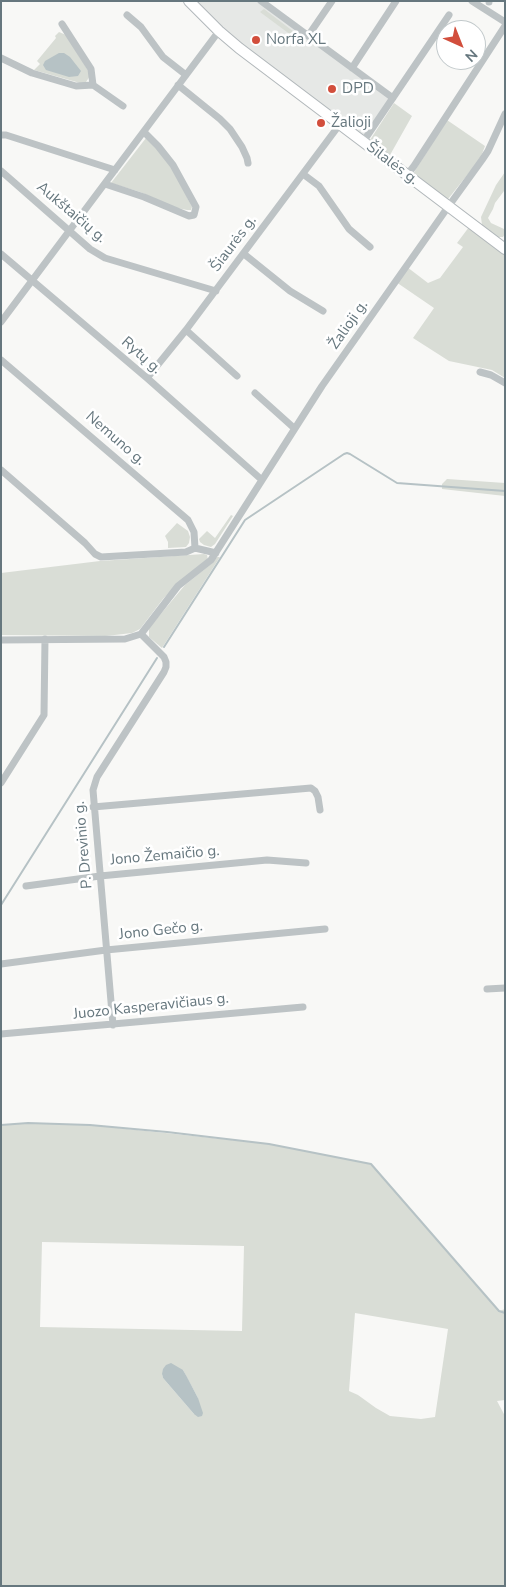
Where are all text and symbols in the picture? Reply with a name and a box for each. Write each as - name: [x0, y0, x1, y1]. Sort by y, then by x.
- north arrow: [436, 20, 486, 70]
- place label: Norfa XL: [266, 31, 326, 49]
- marker: Norfa XL: [250, 34, 262, 46]
- text: N: [461, 45, 481, 66]
- place label: DPD: [342, 80, 374, 98]
- marker: DPD: [326, 83, 338, 95]
- place label: Žalioji: [331, 114, 371, 132]
- marker: Žalioji: [315, 117, 327, 129]
- street label: Šilalės g.: [362, 139, 422, 189]
- street label: Aukštaičių g.: [32, 179, 110, 247]
- street label: Šiaurės g.: [207, 212, 261, 276]
- street label: Žalioji g.: [326, 297, 372, 353]
- street label: Rytų g.: [117, 334, 165, 378]
- street label: Nemuno g.: [81, 408, 149, 470]
- street label: P. Drevinio g.: [71, 800, 97, 890]
- street label: Jono Žemaičio g.: [110, 842, 220, 870]
- street label: Jono Gečo g.: [118, 918, 204, 944]
- street label: Juozo Kasperavičiaus g.: [72, 990, 230, 1024]

